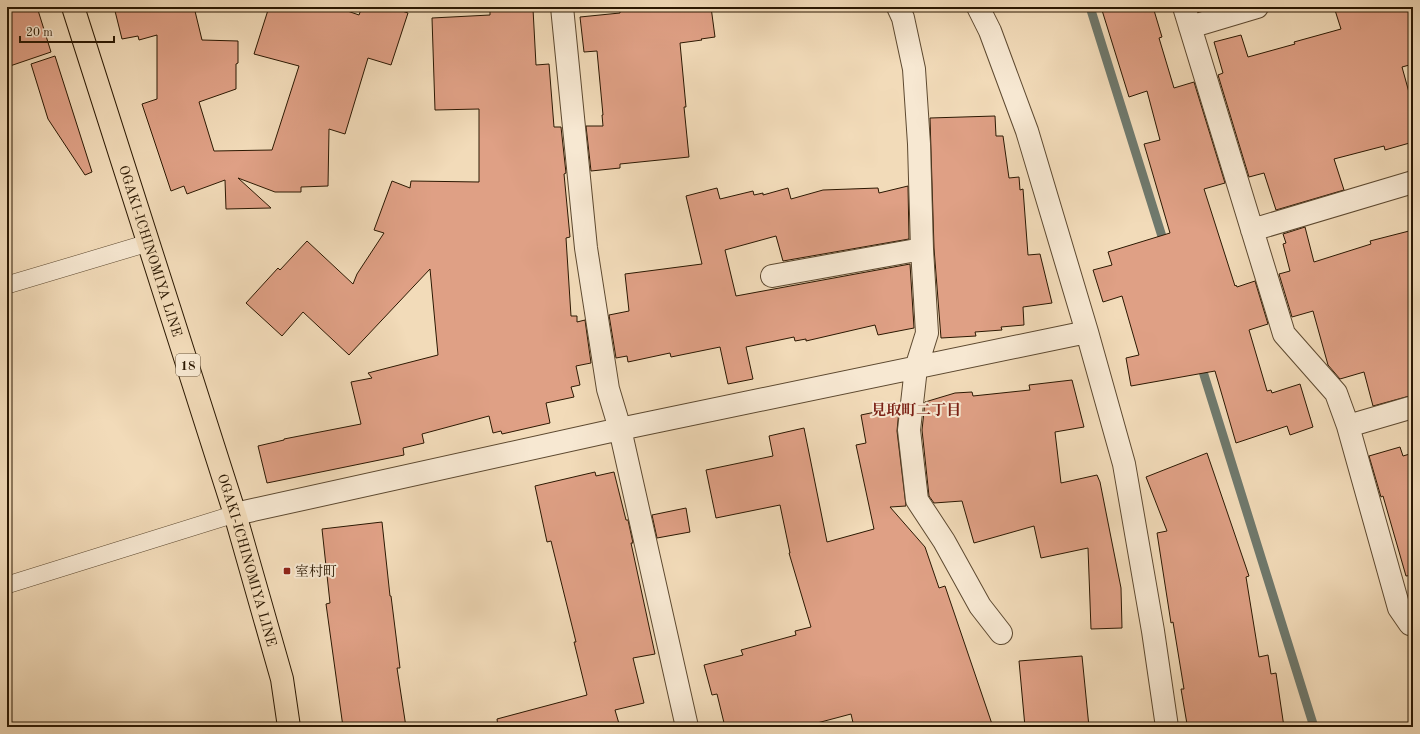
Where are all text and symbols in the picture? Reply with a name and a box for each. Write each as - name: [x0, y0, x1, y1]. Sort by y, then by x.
- scale bar: [20, 18, 114, 44]
- text: 20 m: [26, 27, 53, 39]
- street label: OGAKI-ICHINOMIYA LINE: [116, 164, 184, 339]
- road number: 18: [176, 354, 200, 376]
- district label: 見取町二丁目: [871, 402, 961, 419]
- street label: OGAKI-ICHINOMIYA LINE: [215, 472, 278, 648]
- place label: 室村町: [295, 564, 337, 579]
- marker: 室村町: [282, 566, 292, 576]

